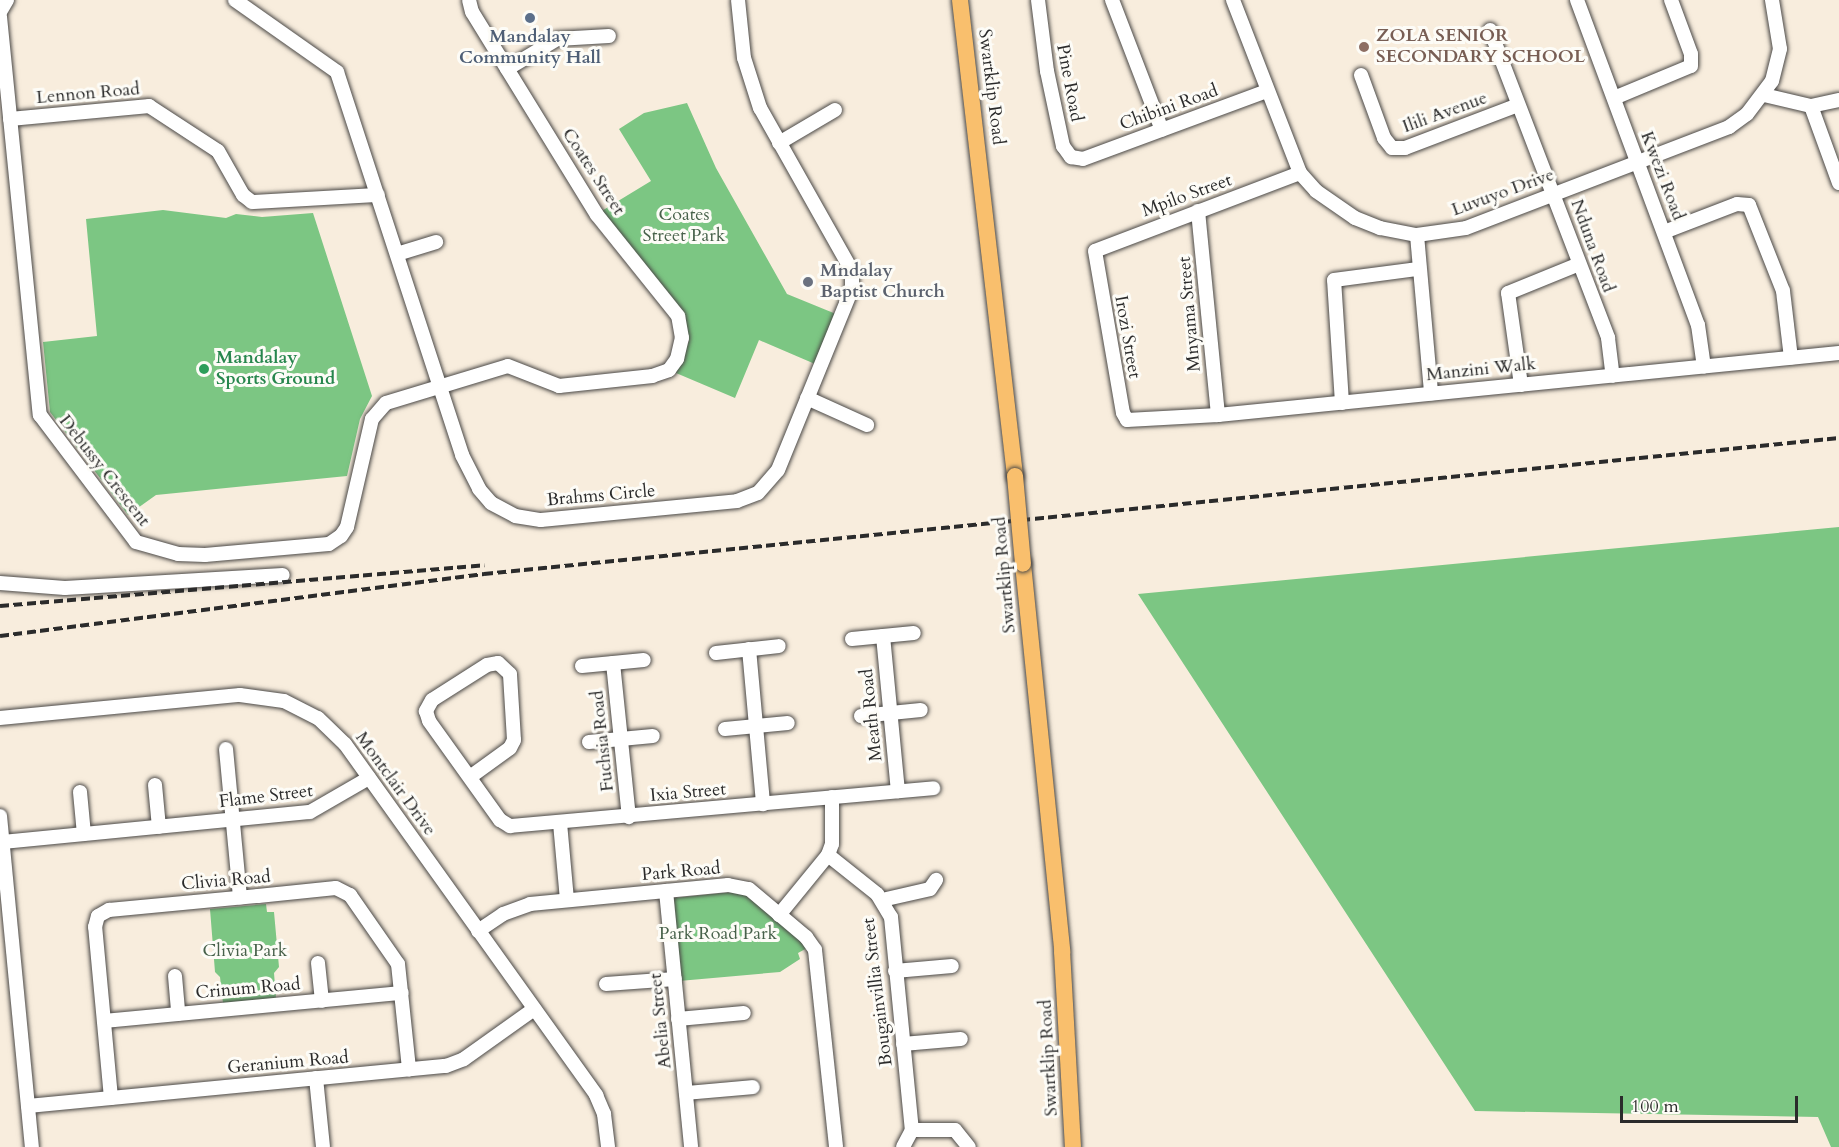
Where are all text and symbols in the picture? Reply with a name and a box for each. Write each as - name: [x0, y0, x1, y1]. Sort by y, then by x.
- marker: Mandalay Community Hall: [523, 11, 537, 25]
- place label: ZOLA SENIOR SECONDARY SCHOOL: [1376, 26, 1585, 68]
- place label: Mandalay Community Hall: [459, 27, 601, 70]
- street label: Swartklip Road: [973, 28, 1009, 146]
- marker: ZOLA SENIOR SECONDARY SCHOOL: [1357, 40, 1371, 54]
- street label: Pine Road: [1051, 42, 1087, 124]
- street label: Lennon Road: [35, 79, 141, 109]
- street label: Chibini Road: [1117, 80, 1221, 136]
- street label: Ilili Avenue: [1400, 88, 1490, 138]
- street label: Coates Street: [557, 124, 629, 220]
- street label: Kwezi Road: [1635, 128, 1689, 224]
- street label: Luvuyo Drive: [1449, 164, 1557, 222]
- street label: Mpilo Street: [1139, 170, 1235, 222]
- street label: Nduna Road: [1565, 197, 1619, 295]
- park label: Coates Street Park: [643, 205, 725, 248]
- street label: Mnyama Street: [1174, 255, 1206, 373]
- place label: Mndalay Baptist Church: [820, 261, 945, 304]
- marker: Mndalay Baptist Church: [801, 275, 815, 289]
- street label: Irozi Street: [1109, 294, 1145, 380]
- place label: Mandalay Sports Ground: [216, 348, 335, 391]
- street label: Manzini Walk: [1425, 354, 1537, 386]
- marker: Mandalay Sports Ground: [197, 362, 211, 376]
- street label: Debussy Crescent: [54, 411, 154, 531]
- street label: Brahms Circle: [546, 480, 656, 512]
- street label: Swartklip Road: [989, 516, 1021, 634]
- street label: Meath Road: [856, 668, 888, 762]
- street label: Fuchsia Road: [587, 689, 619, 793]
- street label: Montclair Drive: [350, 728, 440, 840]
- street label: Ixia Street: [649, 779, 727, 807]
- street label: Flame Street: [218, 781, 314, 813]
- street label: Park Road: [641, 858, 721, 886]
- street label: Clivia Road: [180, 866, 272, 896]
- street label: Bougainvillia Street: [858, 917, 898, 1067]
- park label: Park Road Park: [659, 923, 777, 945]
- park label: Clivia Park: [203, 940, 287, 962]
- street label: Abelia Street: [645, 972, 677, 1070]
- street label: Crinum Road: [195, 974, 301, 1004]
- street label: Swartklip Road: [1035, 999, 1063, 1117]
- street label: Geranium Road: [227, 1047, 349, 1079]
- scale bar: [1623, 1084, 1802, 1122]
- text: 100 m: [1631, 1094, 1679, 1119]

